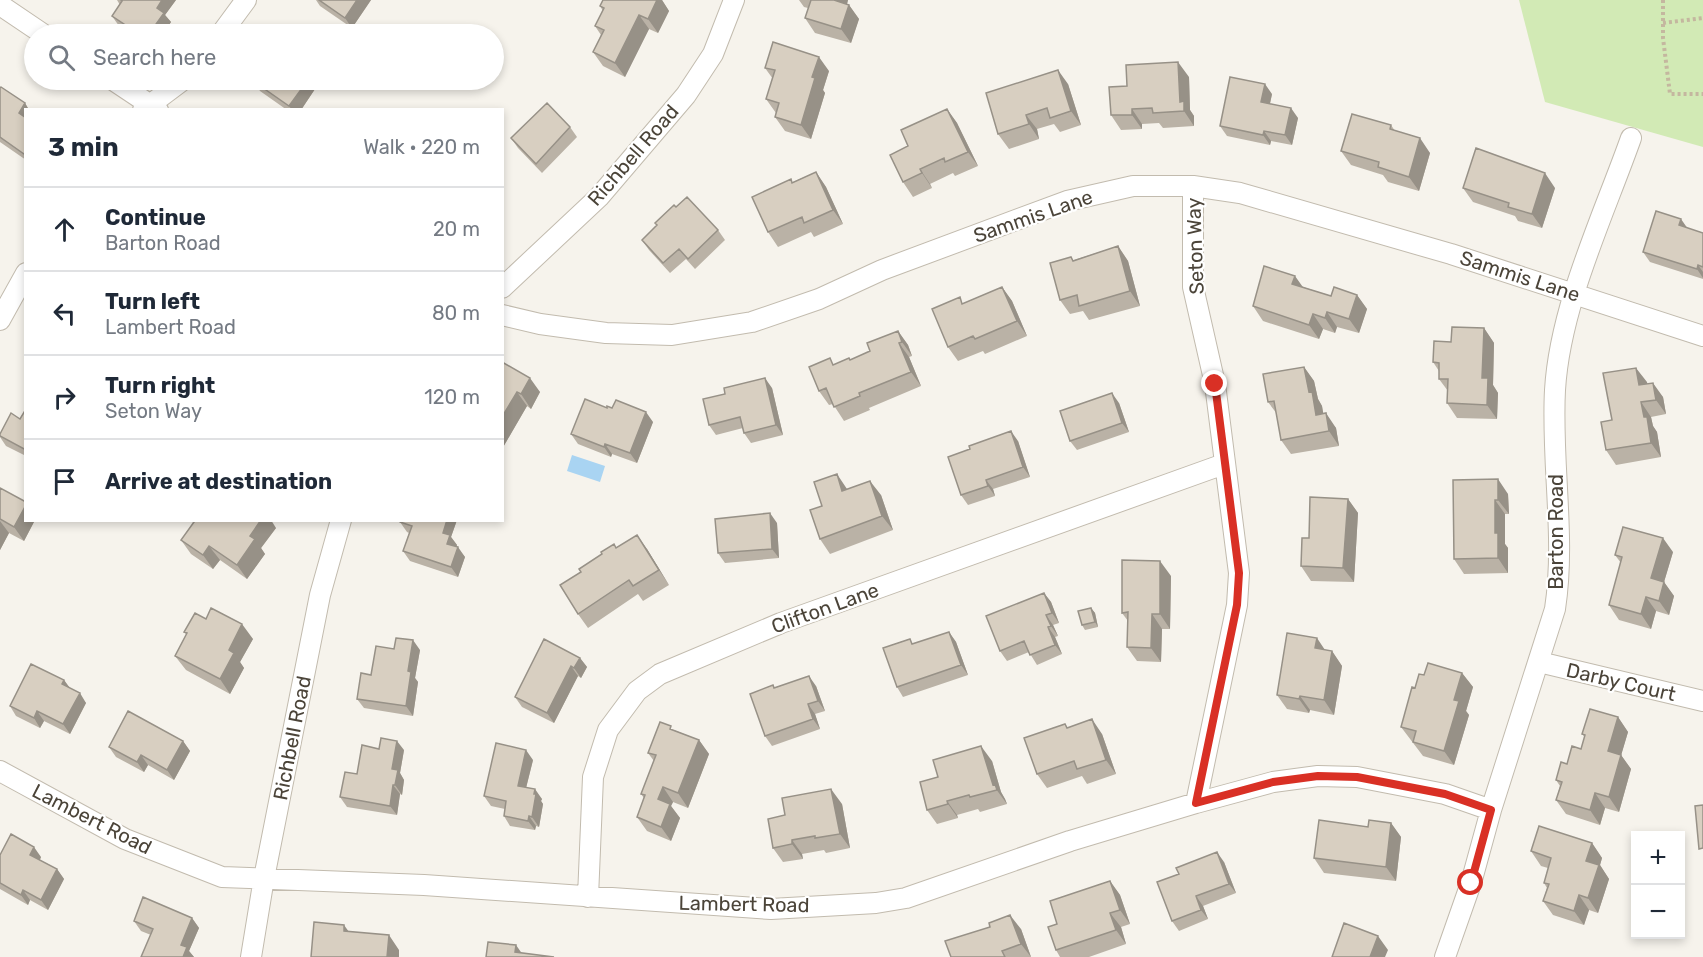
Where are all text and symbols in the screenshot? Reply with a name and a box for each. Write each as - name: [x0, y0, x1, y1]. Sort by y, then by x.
- search box: [24, 24, 504, 90]
- icon: search: [45, 41, 78, 74]
- text: Search here: [93, 44, 216, 71]
- street label: Richbell Road: [583, 99, 683, 211]
- text: 3 min: [48, 132, 119, 163]
- text: Walk · 220 m: [363, 135, 480, 159]
- street label: Sammis Lane: [970, 184, 1096, 248]
- street label: Seton Way: [1181, 197, 1209, 295]
- text: Continue: [105, 204, 206, 231]
- icon: ahead: [48, 213, 81, 246]
- text: 20 m: [433, 217, 480, 241]
- text: Barton Road: [105, 231, 221, 255]
- street label: Sammis Lane: [1457, 245, 1583, 307]
- text: Turn left: [105, 288, 200, 315]
- icon: left: [48, 297, 81, 330]
- text: 80 m: [432, 301, 480, 325]
- text: Lambert Road: [105, 315, 236, 339]
- route end: [1201, 370, 1227, 396]
- text: Turn right: [105, 372, 215, 399]
- icon: right: [48, 381, 81, 414]
- text: 120 m: [424, 385, 480, 409]
- text: Seton Way: [105, 399, 202, 423]
- icon: arrive: [48, 465, 81, 498]
- text: Arrive at destination: [105, 468, 332, 495]
- street label: Barton Road: [1544, 474, 1568, 590]
- street label: Clifton Lane: [768, 577, 882, 639]
- street label: Darby Court: [1564, 658, 1678, 706]
- street label: Richbell Road: [268, 674, 316, 802]
- street label: Lambert Road: [28, 779, 156, 859]
- map controls: [1631, 831, 1685, 939]
- button: +: [1631, 831, 1685, 885]
- route start: [1457, 869, 1483, 895]
- button: −: [1631, 885, 1685, 939]
- street label: Lambert Road: [678, 891, 810, 917]

